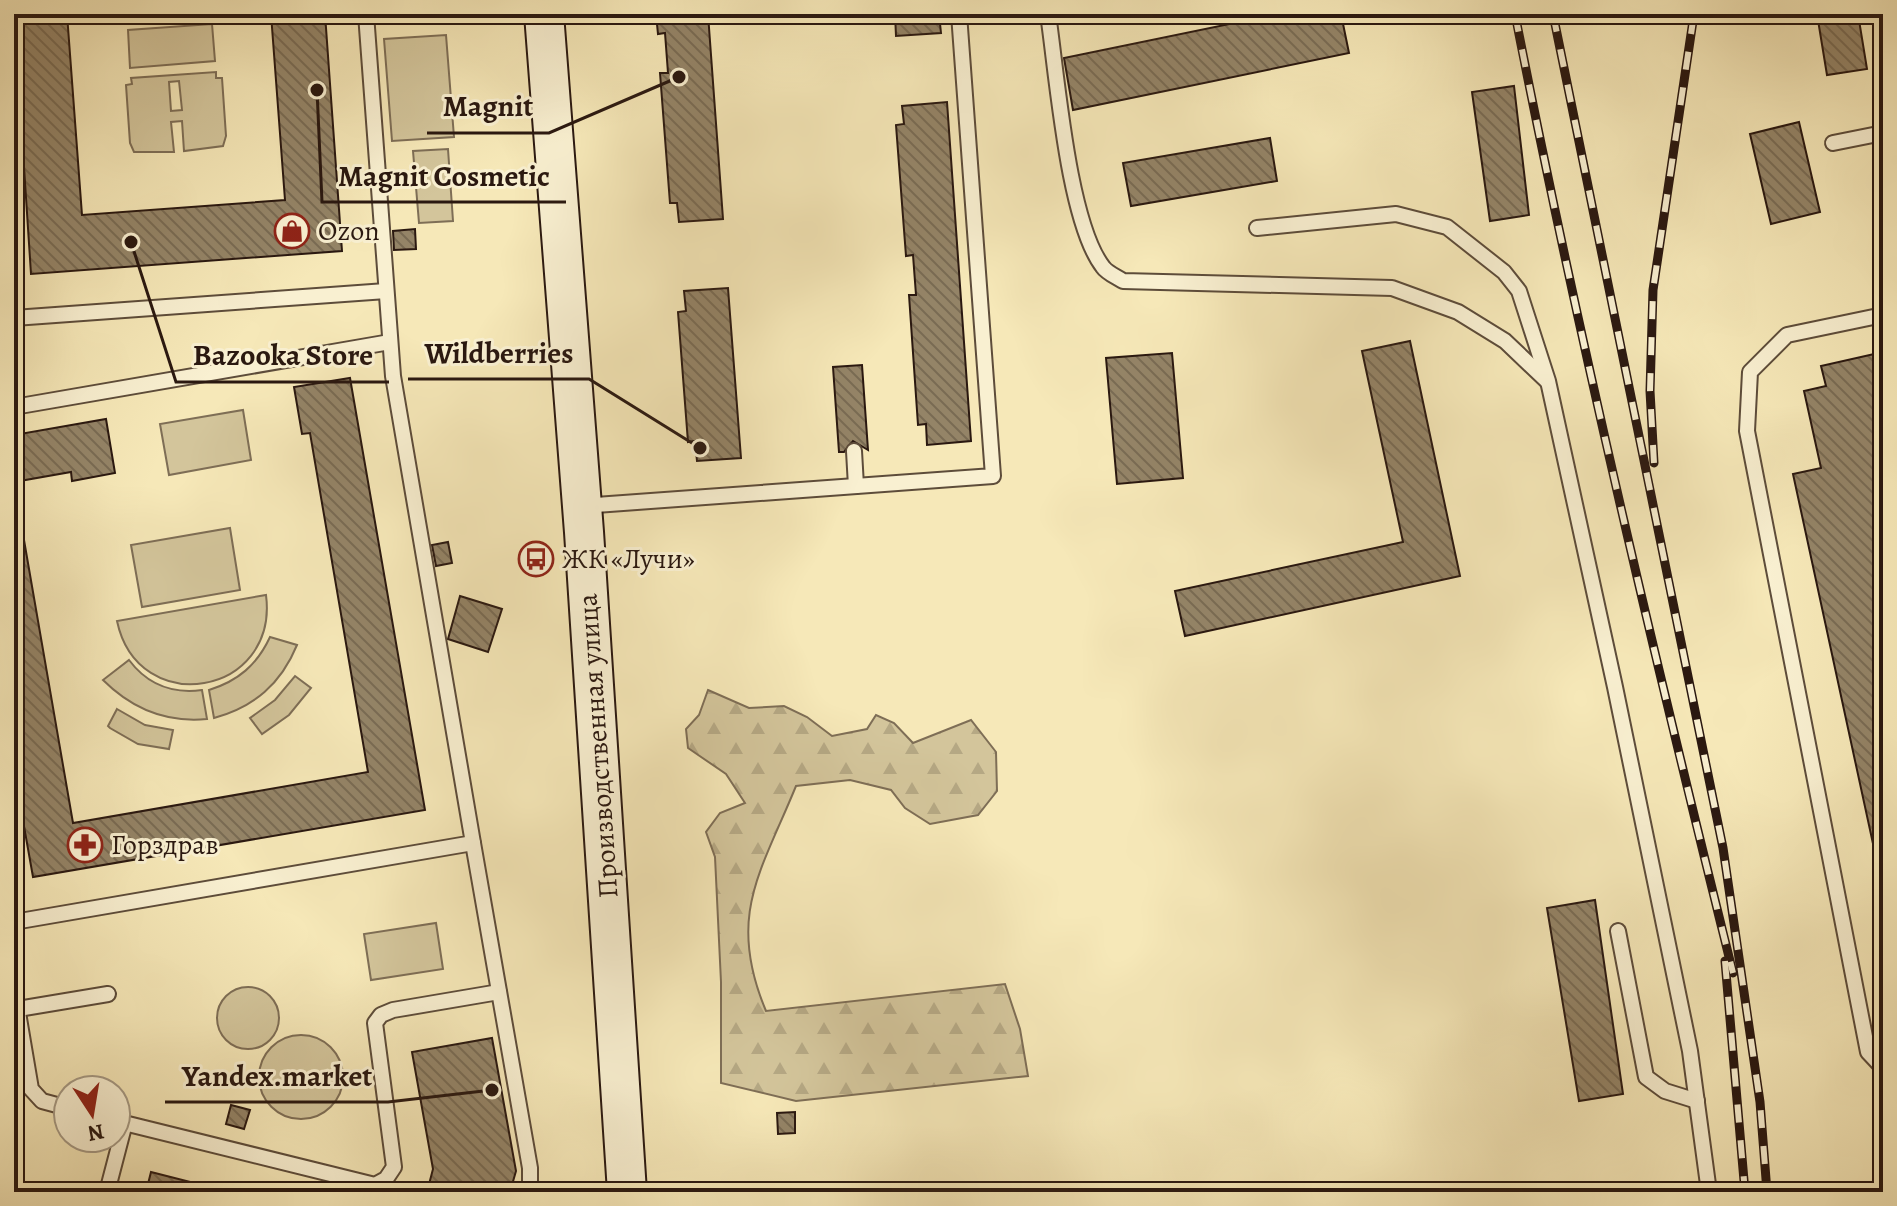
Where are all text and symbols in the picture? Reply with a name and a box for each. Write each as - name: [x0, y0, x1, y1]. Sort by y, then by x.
- callout: Magnit: [427, 79, 549, 133]
- text: Magnit: [443, 86, 533, 126]
- callout: Magnit Cosmetic: [322, 148, 566, 202]
- text: Magnit Cosmetic: [338, 156, 550, 196]
- shop icon: Ozon: [273, 212, 311, 250]
- place label: Ozon: [318, 212, 380, 250]
- callout: Wildberries: [408, 325, 589, 379]
- callout: Bazooka Store: [176, 328, 389, 382]
- text: Wildberries: [424, 333, 573, 373]
- text: Bazooka Store: [193, 335, 373, 375]
- bus stop icon: ЖК «Лучи»: [517, 540, 555, 578]
- place label: ЖК «Лучи»: [562, 540, 695, 578]
- street label: Производственная улица: [568, 592, 628, 900]
- pharmacy icon: Горздрав: [66, 826, 104, 864]
- place label: Горздрав: [111, 826, 218, 864]
- callout: Yandex.market: [165, 1048, 388, 1102]
- text: Yandex.market: [181, 1056, 372, 1096]
- north arrow: [52, 1074, 132, 1154]
- text: N: [85, 1116, 107, 1149]

